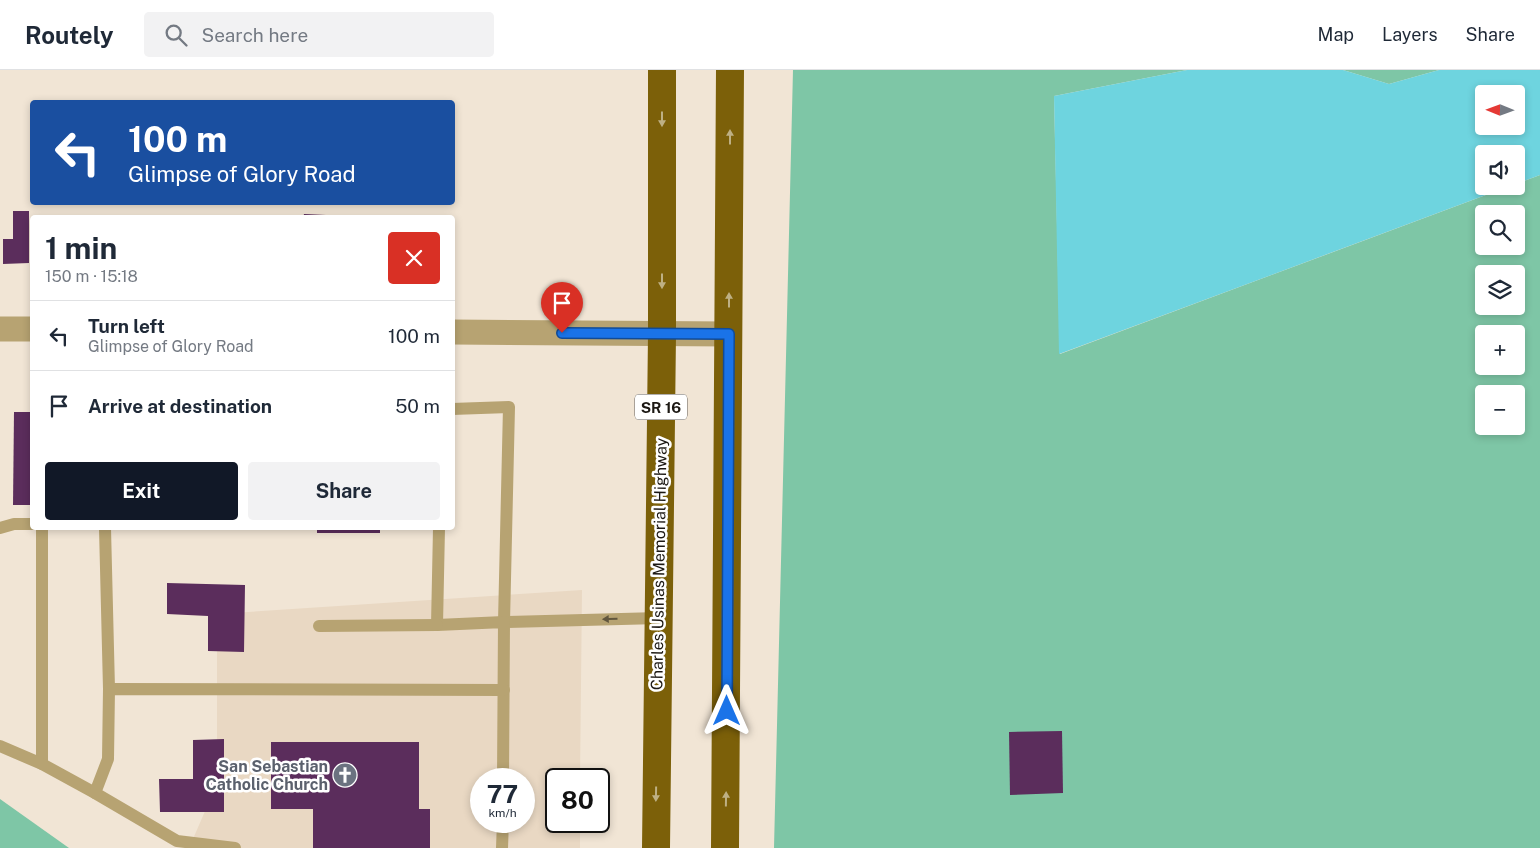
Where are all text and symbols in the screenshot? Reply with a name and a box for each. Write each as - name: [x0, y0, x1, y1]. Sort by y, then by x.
- search box: [144, 12, 494, 57]
- text: Routely: [25, 21, 114, 49]
- icon: search: [162, 21, 190, 49]
- text: Search here: [202, 24, 308, 46]
- text: Map: [1318, 24, 1354, 45]
- text: Layers: [1382, 24, 1438, 45]
- text: Share: [1466, 24, 1515, 45]
- north arrow: [1475, 85, 1525, 135]
- map controls: [1475, 85, 1525, 435]
- one-way arrow: [658, 111, 666, 127]
- text: 100 m: [128, 119, 227, 160]
- icon: left: [45, 120, 110, 185]
- one-way arrow: [726, 129, 734, 145]
- button: sound: [1475, 145, 1525, 195]
- text: Glimpse of Glory Road: [128, 161, 356, 187]
- button: search: [1475, 205, 1525, 255]
- text: 1 min: [45, 230, 117, 266]
- button: close: [388, 232, 440, 284]
- button: layers: [1475, 265, 1525, 315]
- text: 150 m · 15:18: [45, 267, 138, 286]
- one-way arrow: [658, 273, 666, 289]
- pin: [541, 282, 583, 333]
- icon: arrive: [548, 289, 576, 317]
- one-way arrow: [725, 291, 733, 307]
- text: Turn left: [88, 315, 165, 337]
- icon: left: [45, 322, 73, 350]
- text: 100 m: [388, 325, 440, 347]
- button: +: [1475, 325, 1525, 375]
- text: Glimpse of Glory Road: [88, 337, 254, 356]
- button: −: [1475, 385, 1525, 435]
- icon: arrive: [45, 392, 73, 420]
- road number: SR 16: [635, 394, 687, 420]
- text: Arrive at destination: [88, 395, 272, 417]
- text: 50 m: [395, 395, 440, 417]
- street label: Charles Usinas Memorial Highway: [647, 437, 671, 690]
- button: Exit: [45, 462, 238, 520]
- button: Share: [248, 462, 440, 520]
- one-way arrow: [602, 615, 618, 623]
- position arrow: [700, 684, 752, 736]
- place label: San Sebastian Catholic Church: [206, 757, 328, 794]
- church icon: San Sebastian Catholic Church: [332, 762, 358, 788]
- speed limit sign: 80: [545, 768, 610, 833]
- text: 77: [487, 779, 518, 809]
- one-way arrow: [652, 786, 660, 802]
- one-way arrow: [722, 791, 730, 807]
- text: km/h: [488, 806, 517, 820]

